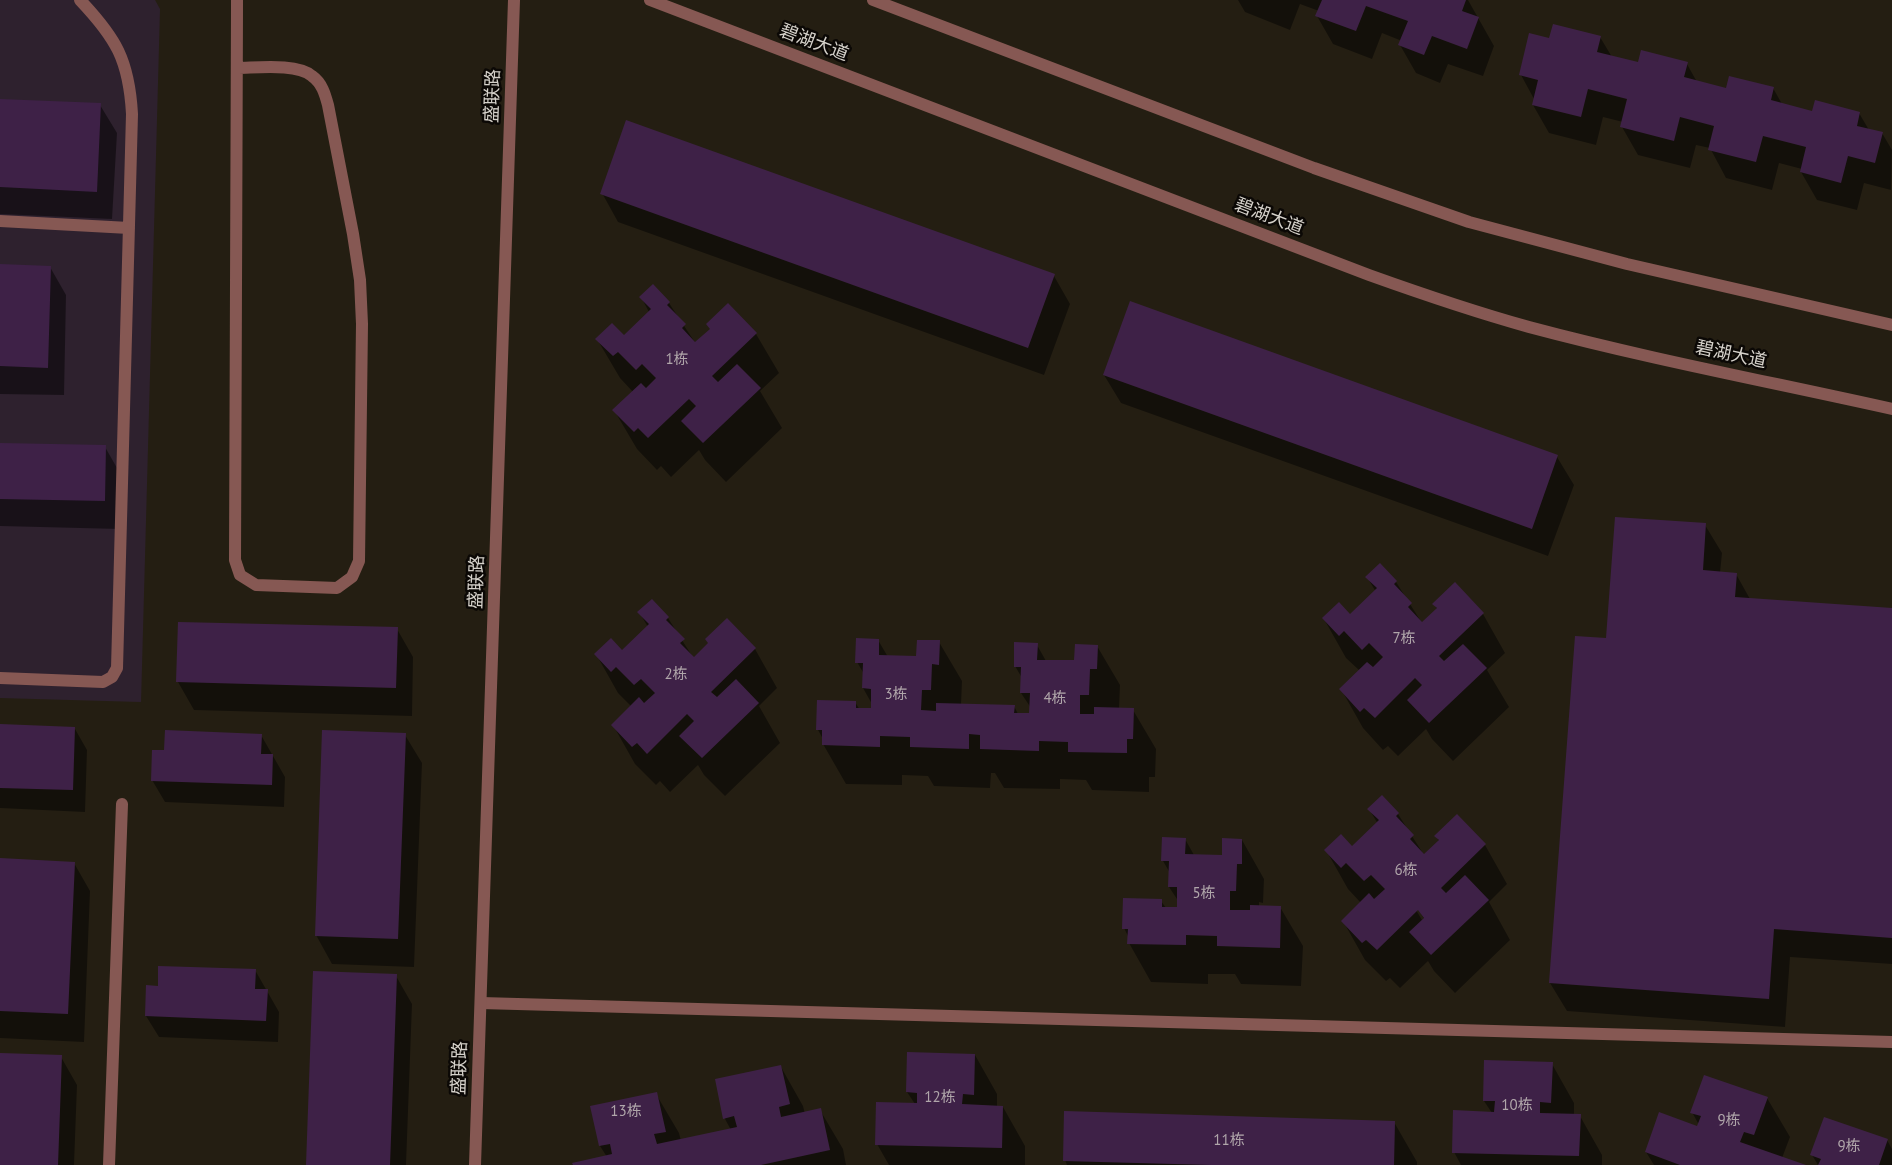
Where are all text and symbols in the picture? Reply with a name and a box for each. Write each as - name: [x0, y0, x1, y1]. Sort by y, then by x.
- street label: 碧湖大道: [777, 20, 851, 66]
- street label: 盛联路: [481, 69, 505, 123]
- street label: 碧湖大道: [1232, 194, 1306, 240]
- street label: 碧湖大道: [1694, 337, 1768, 373]
- house number: 1栋: [665, 351, 689, 369]
- street label: 盛联路: [465, 555, 489, 609]
- house number: 7栋: [1392, 630, 1416, 648]
- house number: 2栋: [664, 666, 688, 684]
- house number: 3栋: [884, 686, 908, 704]
- house number: 4栋: [1043, 690, 1067, 708]
- house number: 6栋: [1394, 862, 1418, 880]
- house number: 5栋: [1192, 885, 1216, 903]
- street label: 盛联路: [448, 1041, 472, 1095]
- house number: 12栋: [924, 1089, 956, 1107]
- house number: 10栋: [1501, 1097, 1533, 1115]
- house number: 13栋: [610, 1103, 642, 1121]
- house number: 9栋: [1717, 1112, 1741, 1130]
- house number: 11栋: [1213, 1132, 1245, 1150]
- house number: 9栋: [1837, 1138, 1861, 1156]

